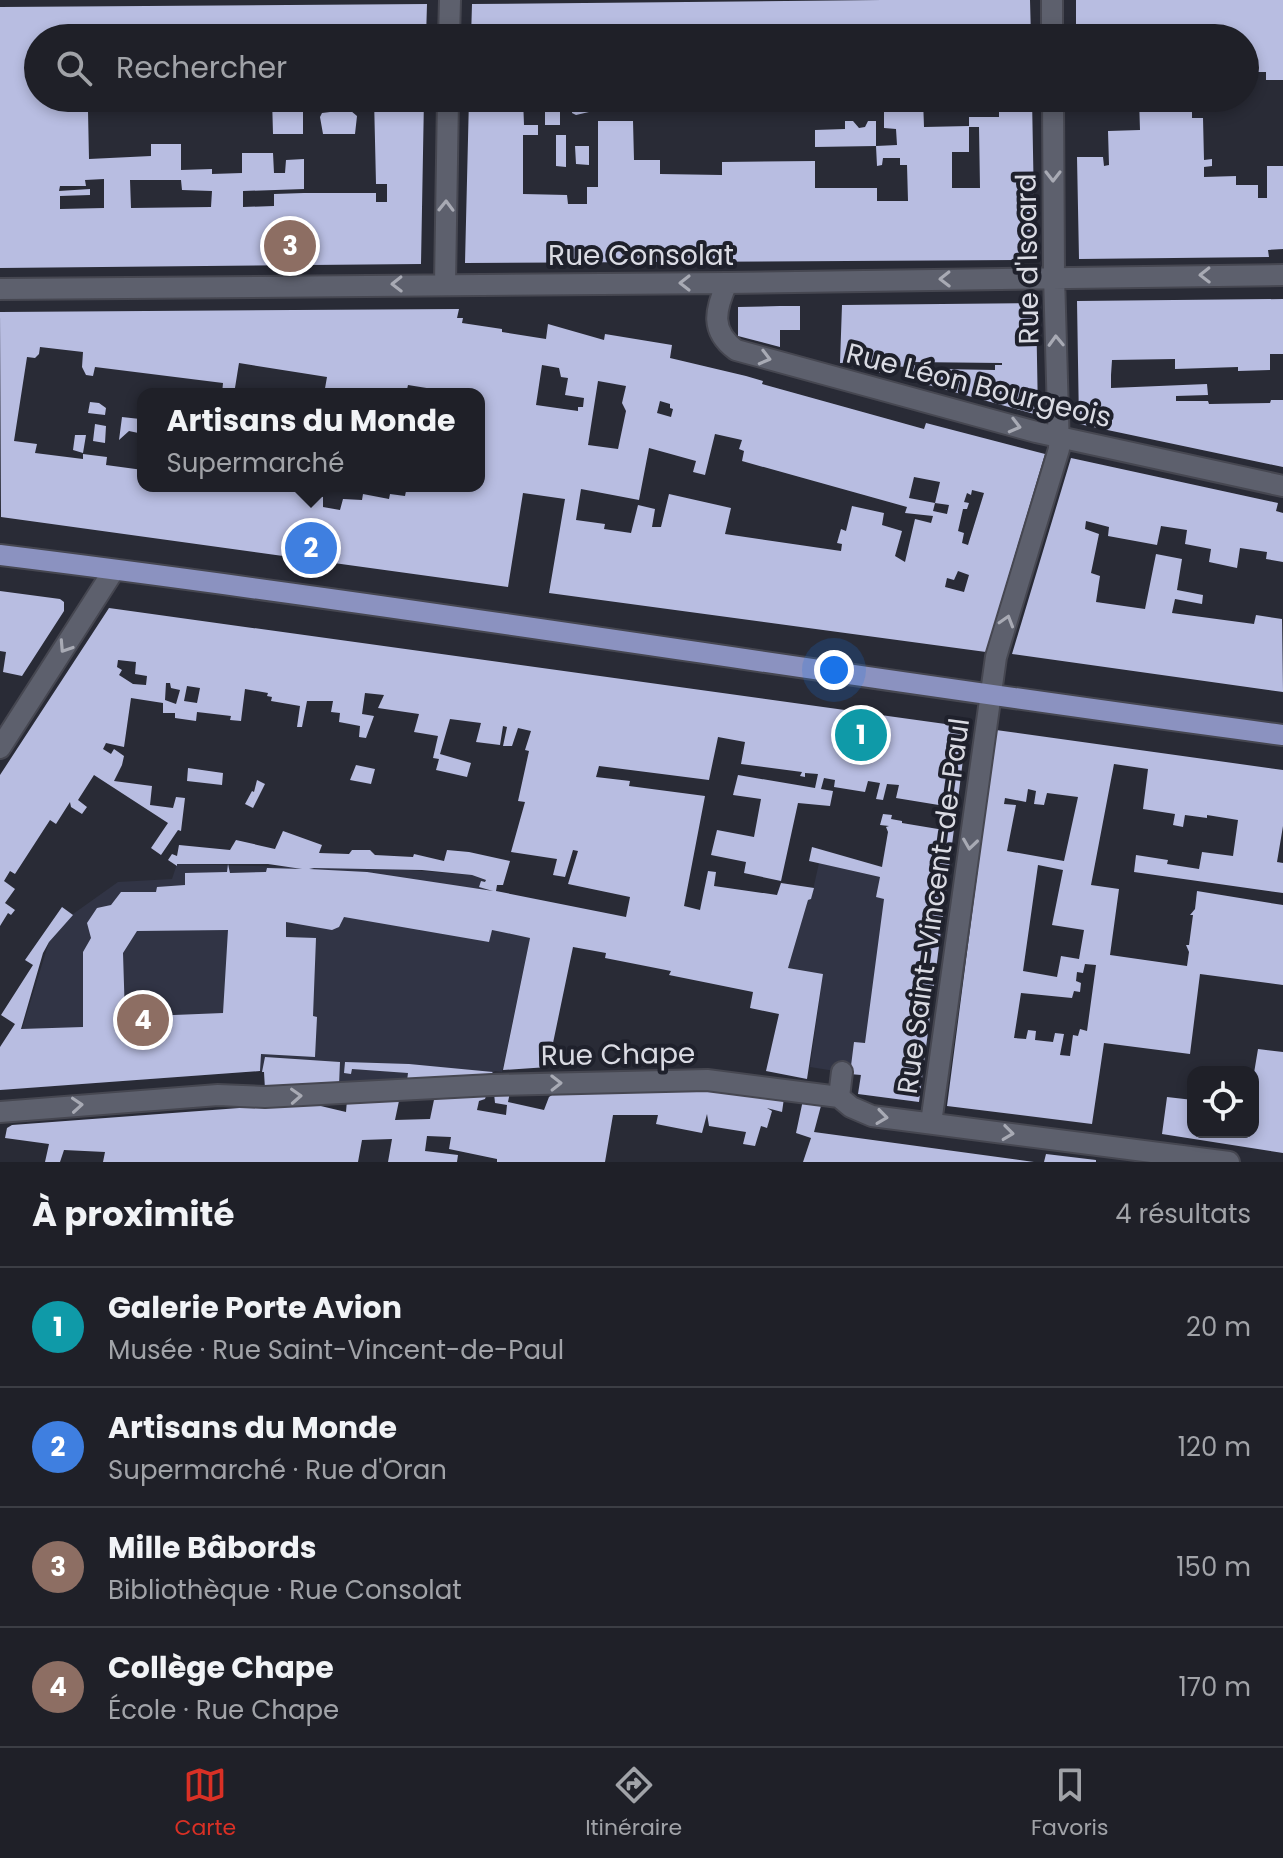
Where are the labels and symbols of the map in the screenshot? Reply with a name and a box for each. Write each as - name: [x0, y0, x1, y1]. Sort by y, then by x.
- one-way arrow: [1044, 170, 1062, 183]
- street label: Rue d'Isoard: [1007, 173, 1048, 345]
- one-way arrow: [438, 199, 455, 212]
- pin: 3: [264, 216, 316, 276]
- street label: Rue Consolat: [548, 236, 734, 275]
- one-way arrow: [1198, 266, 1211, 284]
- one-way arrow: [938, 270, 951, 287]
- one-way arrow: [678, 274, 691, 292]
- one-way arrow: [390, 276, 403, 293]
- street label: Rue Léon Bourgeois: [842, 334, 1115, 437]
- one-way arrow: [1047, 334, 1064, 347]
- one-way arrow: [757, 349, 771, 365]
- one-way arrow: [1008, 417, 1022, 434]
- pin: 2: [285, 518, 337, 578]
- one-way arrow: [998, 614, 1014, 628]
- one-way arrow: [60, 638, 75, 653]
- your location: [814, 650, 854, 690]
- pin: 1: [835, 705, 887, 765]
- street label: Rue Saint-Vincent-de-Paul: [888, 716, 979, 1096]
- one-way arrow: [962, 837, 979, 850]
- pin: 4: [117, 990, 169, 1050]
- street label: Rue Chape: [540, 1034, 696, 1075]
- one-way arrow: [550, 1074, 563, 1092]
- one-way arrow: [290, 1087, 303, 1104]
- one-way arrow: [71, 1097, 84, 1114]
- one-way arrow: [876, 1108, 889, 1125]
- one-way arrow: [1001, 1124, 1015, 1141]

